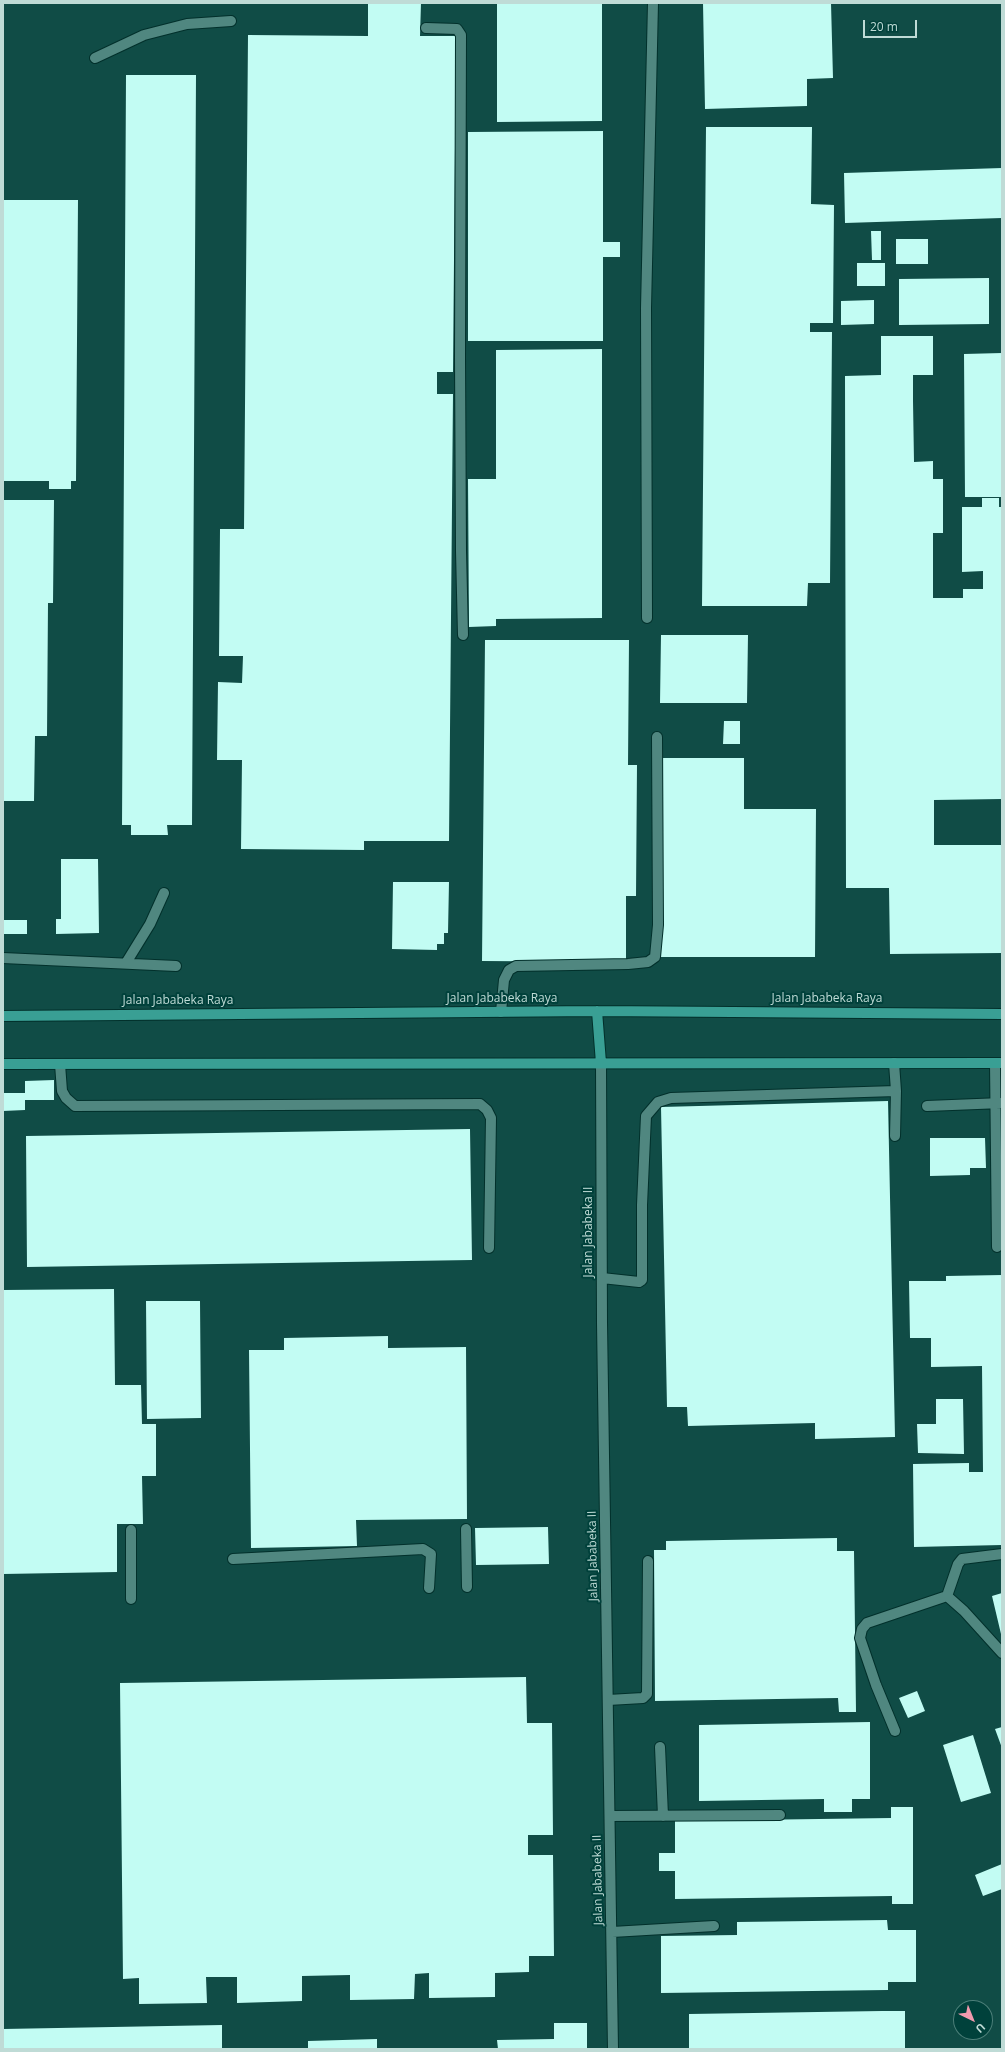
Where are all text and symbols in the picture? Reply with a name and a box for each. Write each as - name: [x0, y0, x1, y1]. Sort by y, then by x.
- scale bar: [865, 12, 919, 38]
- text: 20 m: [870, 18, 898, 35]
- street label: Jalan Jababeka Raya: [447, 992, 557, 1006]
- street label: Jalan Jababeka Raya: [772, 992, 882, 1006]
- street label: Jalan Jababeka Raya: [123, 994, 233, 1008]
- street label: Jalan Jababeka II: [582, 1187, 596, 1277]
- street label: Jalan Jababeka II: [585, 1510, 601, 1602]
- street label: Jalan Jababeka II: [590, 1834, 606, 1926]
- north arrow: [953, 2000, 993, 2040]
- text: U: [973, 2020, 989, 2037]

